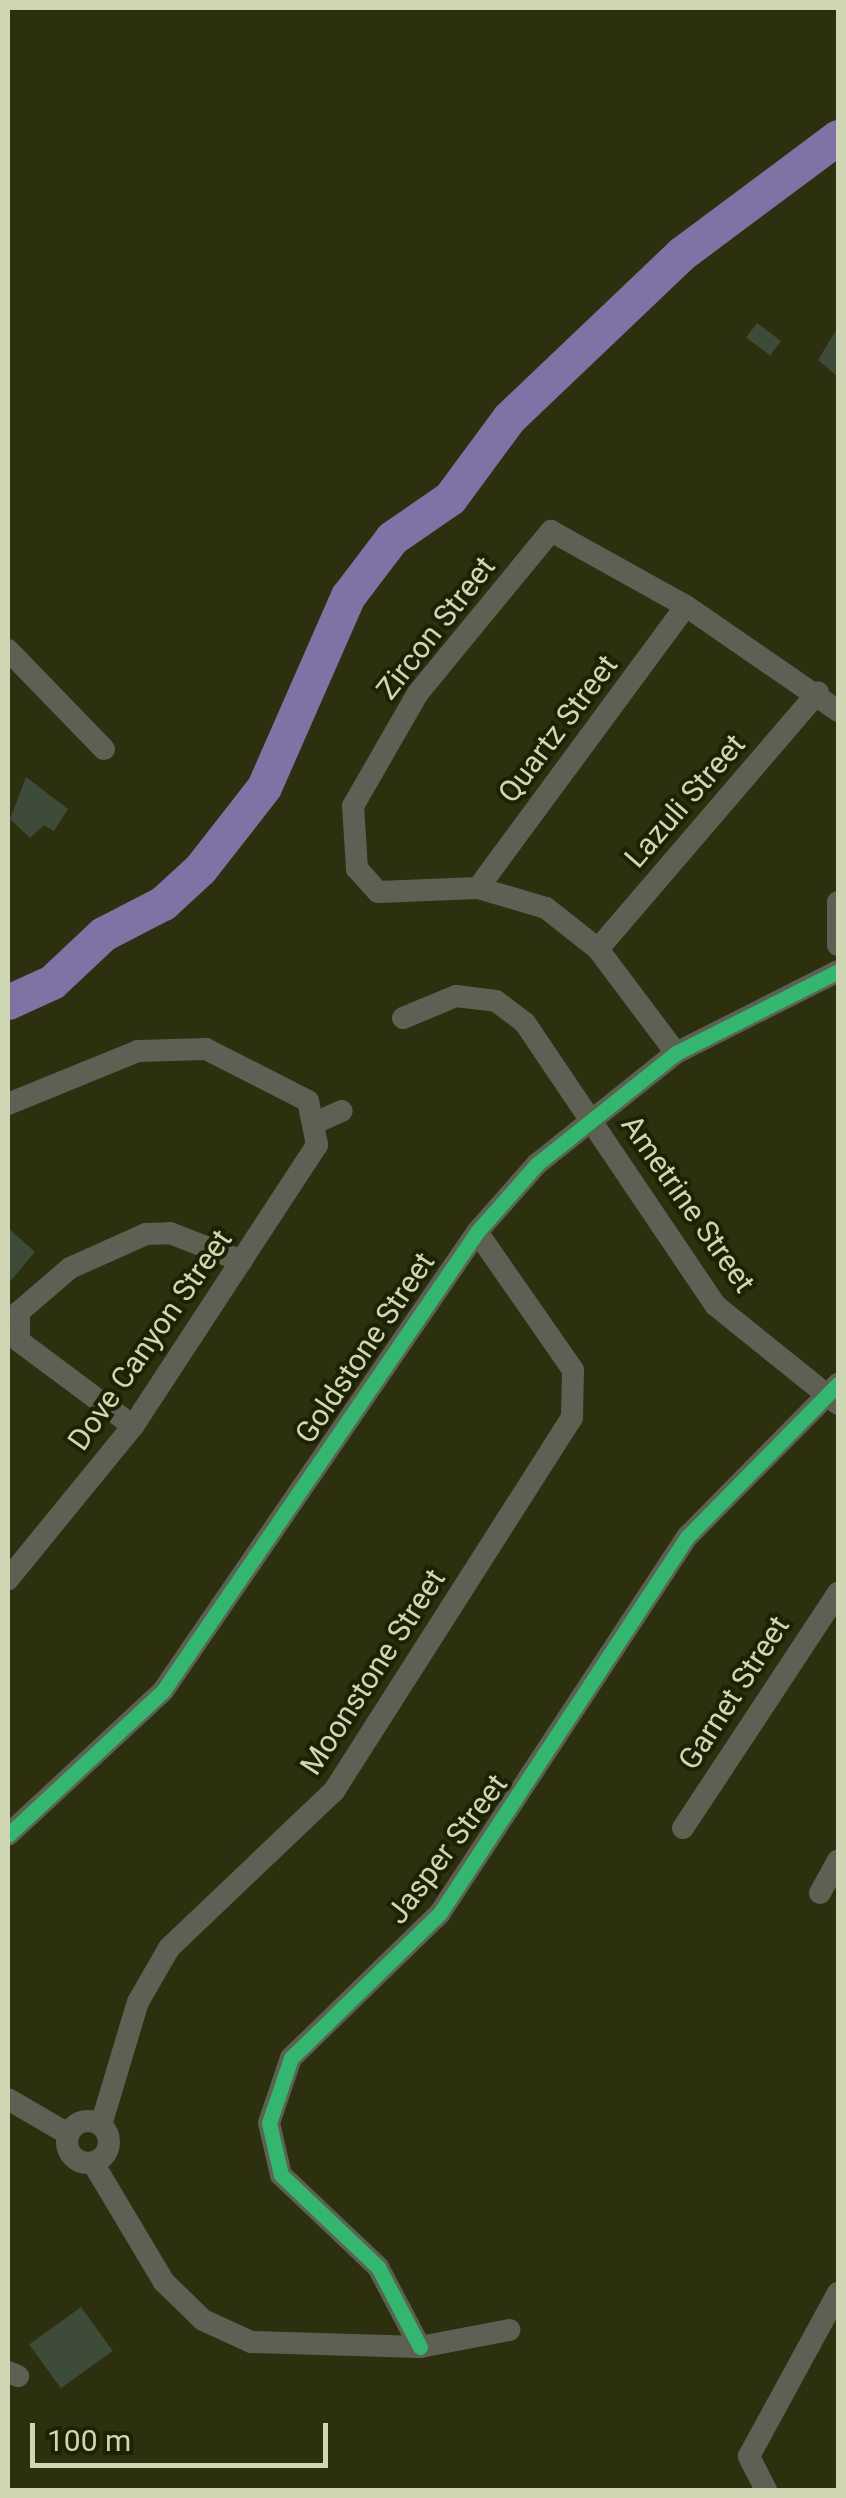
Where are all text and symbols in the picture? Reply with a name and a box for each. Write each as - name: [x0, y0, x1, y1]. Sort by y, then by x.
- street label: Zircon Street: [369, 549, 503, 707]
- street label: Quartz Street: [491, 648, 625, 810]
- street label: Lazuli Street: [617, 727, 753, 875]
- street label: Ametrine Street: [614, 1108, 762, 1300]
- street label: Dove Canyon Street: [60, 1223, 240, 1457]
- street label: Goldstone Street: [288, 1246, 442, 1450]
- street label: Moonstone Street: [293, 1562, 453, 1782]
- street label: Garnet Street: [671, 1609, 797, 1777]
- street label: Jasper Street: [379, 1767, 515, 1931]
- scale bar: [35, 2403, 332, 2465]
- text: 100 m: [47, 2423, 131, 2458]

